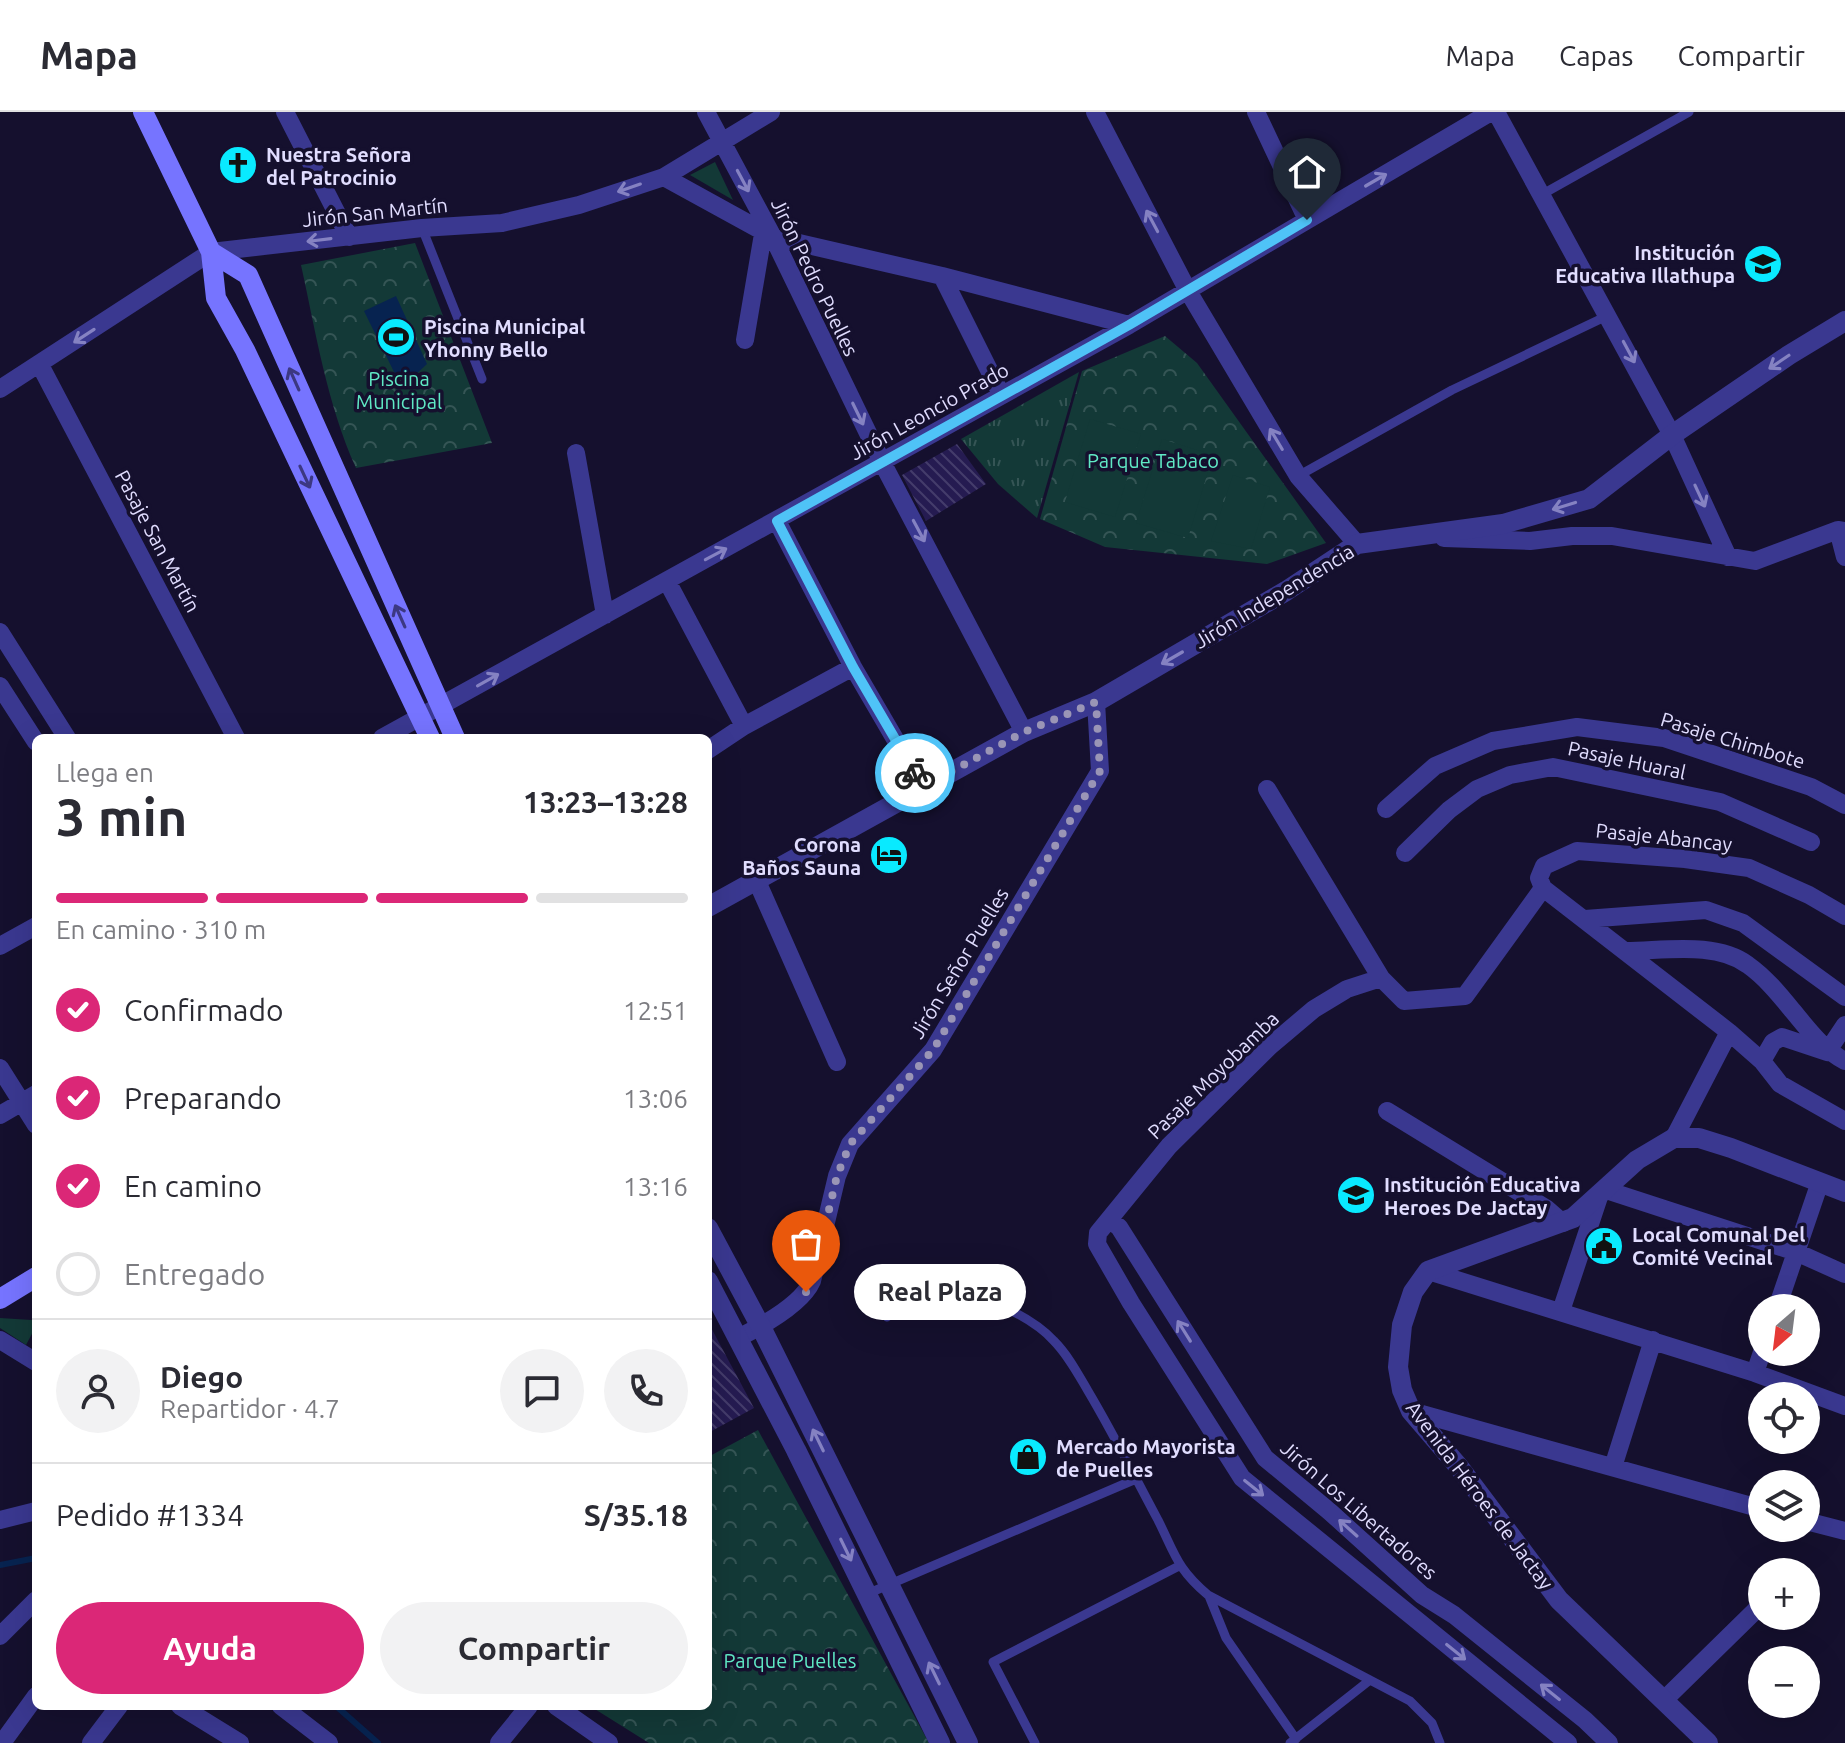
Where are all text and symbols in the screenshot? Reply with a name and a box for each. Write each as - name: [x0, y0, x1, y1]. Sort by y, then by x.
- text: Mapa: [40, 34, 138, 76]
- text: Mapa: [1445, 40, 1515, 71]
- text: Capas: [1559, 40, 1634, 71]
- text: Compartir: [1678, 40, 1805, 71]
- pin: [1273, 138, 1341, 220]
- place label: Nuestra Señora del Patrocinio: [266, 143, 411, 189]
- church icon: Nuestra Señora del Patrocinio: [217, 144, 259, 186]
- icon: home: [1285, 150, 1329, 194]
- one-way arrow: [735, 168, 751, 192]
- one-way arrow: [1364, 172, 1387, 188]
- one-way arrow: [617, 182, 642, 197]
- street label: Jirón San Martín: [301, 193, 449, 231]
- street label: Jirón Pedro Puelles: [767, 194, 863, 360]
- one-way arrow: [1143, 210, 1159, 234]
- one-way arrow: [306, 233, 332, 248]
- place label: Institución Educativa Illathupa: [1555, 241, 1735, 287]
- school or university icon: Institución Educativa Illathupa: [1742, 243, 1784, 285]
- place label: Piscina Municipal Yhonny Bello: [424, 315, 585, 361]
- sports icon: Piscina Municipal Yhonny Bello: [375, 316, 417, 358]
- one-way arrow: [74, 327, 96, 344]
- one-way arrow: [1621, 339, 1637, 363]
- one-way arrow: [1768, 354, 1790, 370]
- street label: Jirón Leoncio Prado: [846, 358, 1012, 464]
- one-way arrow: [286, 367, 301, 391]
- park label: Piscina Municipal: [356, 367, 442, 413]
- one-way arrow: [851, 401, 867, 425]
- one-way arrow: [1268, 428, 1284, 451]
- park label: Parque Tabaco: [1087, 449, 1219, 472]
- one-way arrow: [298, 464, 313, 488]
- street label: Pasaje San Martín: [111, 466, 205, 616]
- one-way arrow: [1694, 483, 1709, 507]
- one-way arrow: [1551, 499, 1577, 514]
- one-way arrow: [911, 519, 927, 543]
- street label: Jirón Independencia: [1190, 539, 1358, 653]
- one-way arrow: [704, 546, 727, 562]
- one-way arrow: [392, 604, 407, 628]
- one-way arrow: [1161, 650, 1184, 666]
- one-way arrow: [476, 672, 500, 687]
- street label: Pasaje Chimbote: [1658, 707, 1808, 773]
- courier: [875, 733, 955, 813]
- street label: Pasaje Huaral: [1566, 736, 1688, 784]
- icon: bike: [893, 751, 937, 795]
- text: Llega en: [56, 758, 154, 787]
- text: 13:23–13:28: [523, 785, 688, 819]
- text: 3 min: [56, 788, 187, 846]
- street label: Pasaje Abancay: [1595, 818, 1734, 856]
- place label: Corona Baños Sauna: [742, 833, 861, 879]
- hotel icon: Corona Baños Sauna: [868, 834, 910, 876]
- street label: Jirón Señor Puelles: [905, 884, 1013, 1042]
- text: En camino · 310 m: [56, 915, 266, 944]
- icon: check: [56, 988, 100, 1032]
- text: Confirmado: [124, 993, 284, 1027]
- text: 12:51: [623, 996, 688, 1025]
- street label: Pasaje Moyobamba: [1143, 1007, 1283, 1143]
- icon: check: [56, 1076, 100, 1120]
- text: Preparando: [124, 1081, 282, 1115]
- text: 13:06: [623, 1084, 688, 1113]
- icon: check: [56, 1164, 100, 1208]
- text: En camino: [124, 1169, 262, 1203]
- text: 13:16: [623, 1172, 688, 1201]
- place label: Institución Educativa Heroes De Jactay: [1384, 1173, 1581, 1219]
- school or university icon: Institución Educativa Heroes De Jactay: [1335, 1174, 1377, 1216]
- pin: [772, 1210, 840, 1292]
- icon: bag: [784, 1222, 828, 1266]
- place label: Local Comunal Del Comité Vecinal: [1632, 1223, 1805, 1269]
- public building icon: Local Comunal Del Comité Vecinal: [1583, 1225, 1625, 1267]
- text: Entregado: [124, 1257, 265, 1291]
- callout: Real Plaza: [854, 1264, 1026, 1320]
- text: Real Plaza: [878, 1277, 1003, 1306]
- north arrow: [1748, 1294, 1820, 1366]
- map controls: [1748, 1294, 1820, 1718]
- one-way arrow: [1176, 1320, 1192, 1343]
- button: person: [56, 1349, 140, 1433]
- button: chat: [500, 1349, 584, 1433]
- button: phone: [604, 1349, 688, 1433]
- text: Diego: [160, 1360, 243, 1394]
- button: locate: [1748, 1382, 1820, 1454]
- text: Repartidor · 4.7: [160, 1394, 340, 1423]
- street label: Avenida Héroes de Jactay: [1402, 1396, 1558, 1594]
- one-way arrow: [810, 1429, 825, 1453]
- place label: Mercado Mayorista de Puelles: [1056, 1435, 1236, 1481]
- shop icon: Mercado Mayorista de Puelles: [1007, 1436, 1049, 1478]
- street label: Jirón Los Libertadores: [1276, 1436, 1442, 1584]
- button: layers: [1748, 1470, 1820, 1542]
- one-way arrow: [1243, 1479, 1264, 1497]
- text: Pedido #1334: [56, 1498, 244, 1532]
- text: S/35.18: [584, 1498, 688, 1532]
- one-way arrow: [1339, 1520, 1359, 1538]
- one-way arrow: [838, 1538, 854, 1562]
- button: +: [1748, 1558, 1820, 1630]
- button: Ayuda: [56, 1602, 364, 1694]
- button: Compartir: [380, 1602, 688, 1694]
- one-way arrow: [1445, 1643, 1466, 1661]
- button: −: [1748, 1646, 1820, 1718]
- park label: Parque Puelles: [724, 1649, 856, 1672]
- one-way arrow: [925, 1662, 941, 1686]
- one-way arrow: [1540, 1683, 1561, 1701]

